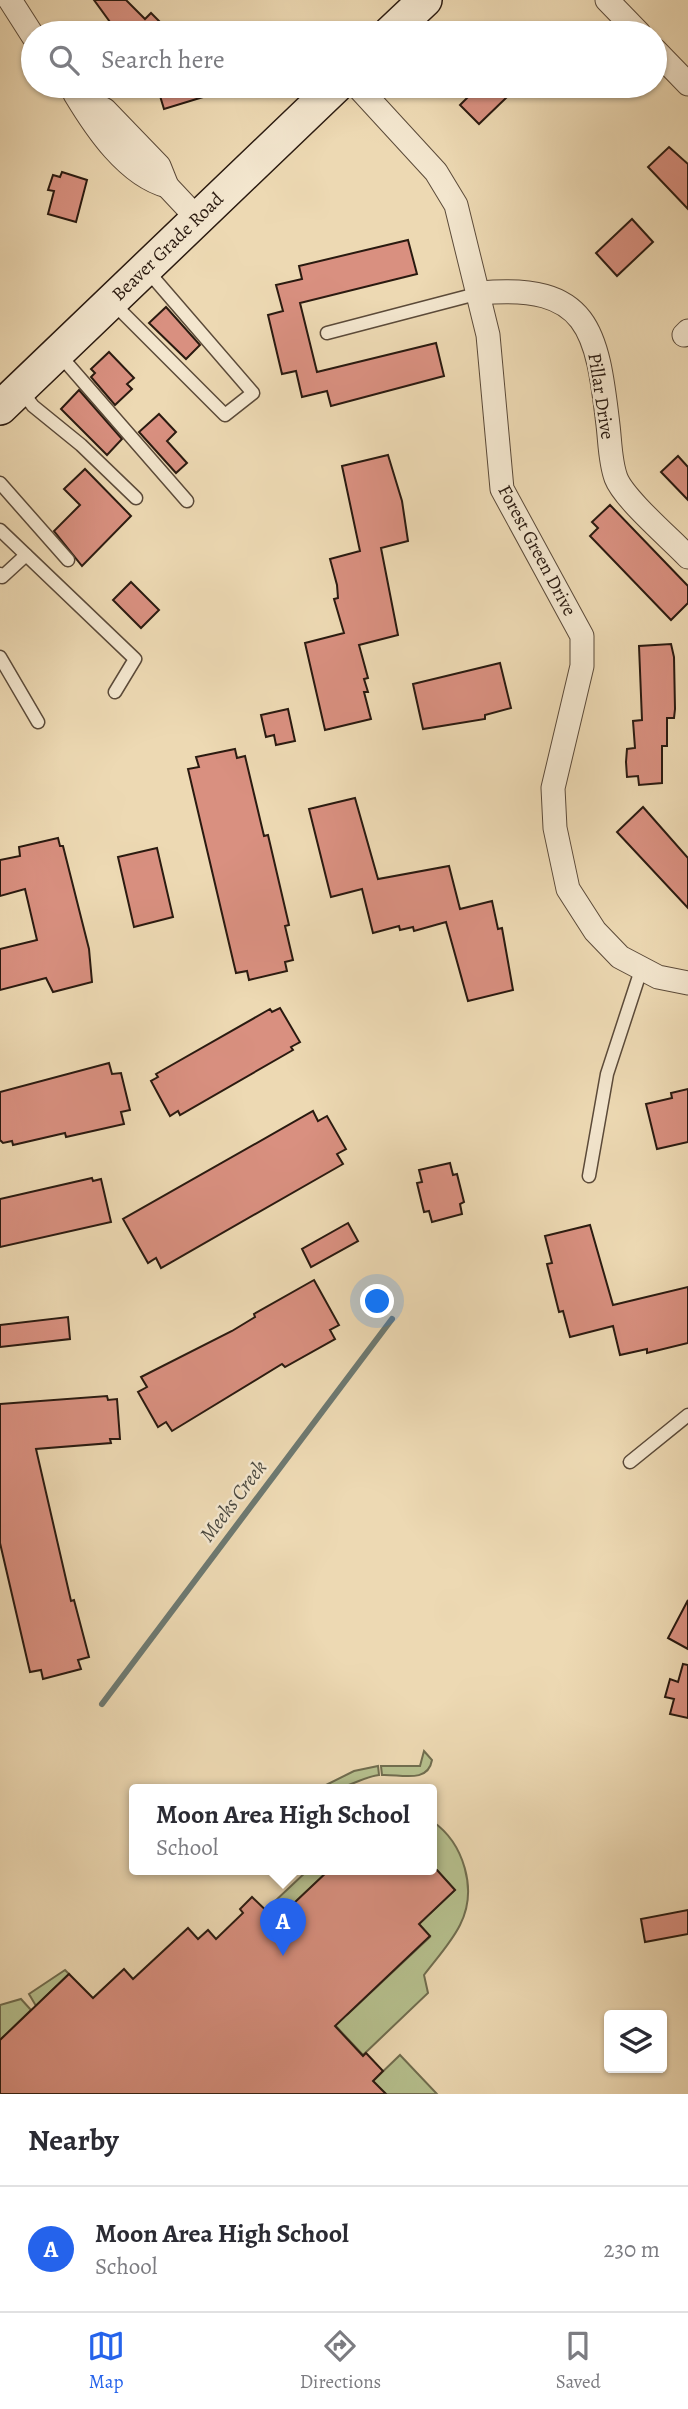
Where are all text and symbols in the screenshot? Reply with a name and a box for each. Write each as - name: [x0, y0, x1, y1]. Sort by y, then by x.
- search box: [21, 21, 667, 98]
- icon: search: [45, 41, 83, 79]
- text: Search here: [101, 42, 225, 77]
- street label: Beaver Grade Road: [106, 186, 230, 307]
- street label: Pillar Drive: [581, 351, 621, 441]
- street label: Forest Green Drive: [492, 480, 583, 621]
- your location: [360, 1284, 394, 1318]
- water label: Meeks Creek: [193, 1454, 273, 1548]
- popup: [129, 1784, 437, 1875]
- text: Moon Area High School: [156, 1797, 410, 1832]
- text: School: [156, 1832, 218, 1863]
- pin: A: [260, 1898, 306, 1956]
- map controls: [604, 2010, 667, 2073]
- button: layers: [604, 2010, 667, 2073]
- text: Nearby: [28, 2120, 119, 2160]
- text: Moon Area High School: [95, 2216, 349, 2251]
- text: A: [44, 2234, 58, 2265]
- text: 230 m: [604, 2234, 660, 2265]
- text: School: [95, 2251, 157, 2282]
- tab: Map: [87, 2327, 125, 2395]
- tab: Directions: [300, 2327, 381, 2395]
- tab: Saved: [556, 2327, 601, 2395]

